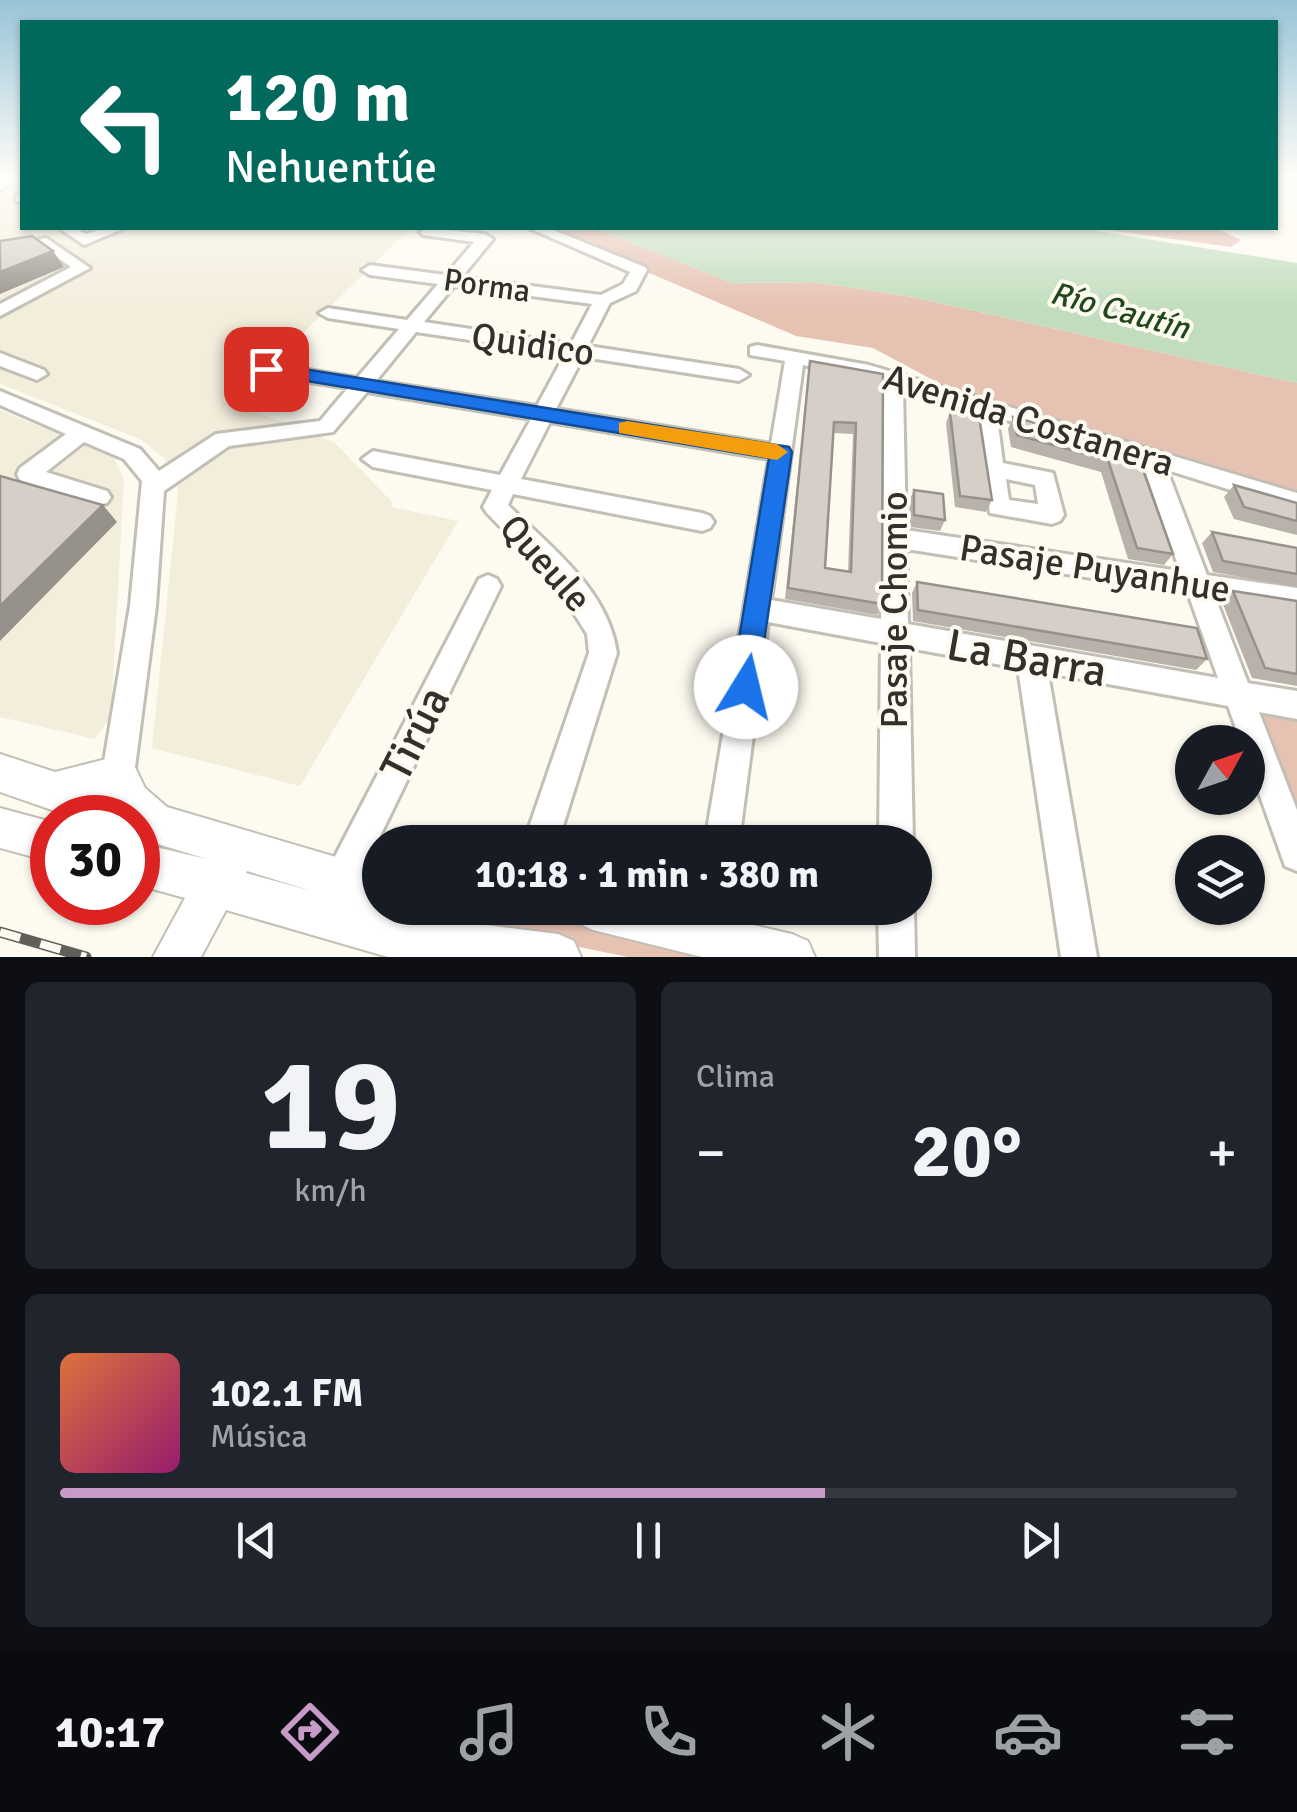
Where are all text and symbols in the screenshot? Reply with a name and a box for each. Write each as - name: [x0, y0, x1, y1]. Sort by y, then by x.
- text: 120 m: [225, 54, 410, 140]
- icon: left: [60, 60, 190, 190]
- text: Nehuentúe: [225, 140, 437, 195]
- street label: Porma: [441, 260, 533, 311]
- water label: Río Cautín: [1046, 273, 1195, 348]
- street label: Quidico: [469, 313, 597, 376]
- pin: [224, 327, 309, 412]
- icon: arrive: [239, 342, 294, 397]
- street label: Avenida Costanera: [878, 354, 1180, 487]
- street label: Pasaje Chomio: [871, 491, 918, 729]
- street label: Queule: [490, 505, 602, 622]
- street label: Pasaje Puyanhue: [956, 524, 1234, 613]
- street label: La Barra: [942, 617, 1111, 700]
- position arrow: [694, 635, 798, 739]
- street label: Tirúa: [369, 677, 462, 790]
- north arrow: [1175, 725, 1265, 815]
- map controls: [1175, 725, 1265, 925]
- speed limit sign: 30: [30, 795, 160, 925]
- button: layers: [1175, 835, 1265, 925]
- text: 10:18 · 1 min · 380 m: [475, 851, 819, 898]
- text: 19: [260, 1026, 401, 1186]
- text: Clima: [696, 1057, 775, 1096]
- text: 20°: [911, 1105, 1022, 1198]
- text: −: [696, 1119, 726, 1187]
- text: +: [1207, 1119, 1237, 1187]
- text: km/h: [294, 1171, 367, 1210]
- text: 102.1 FM: [210, 1370, 363, 1417]
- text: Música: [210, 1417, 307, 1456]
- icon: previous: [229, 1513, 284, 1568]
- icon: pause: [621, 1513, 676, 1568]
- icon: next: [1013, 1513, 1068, 1568]
- icon: directions: [275, 1697, 345, 1767]
- icon: music: [454, 1697, 524, 1767]
- icon: phone: [634, 1697, 704, 1767]
- icon: climate: [813, 1697, 883, 1767]
- icon: car: [993, 1697, 1063, 1767]
- icon: filters: [1172, 1697, 1242, 1767]
- text: 10:17: [55, 1705, 165, 1760]

